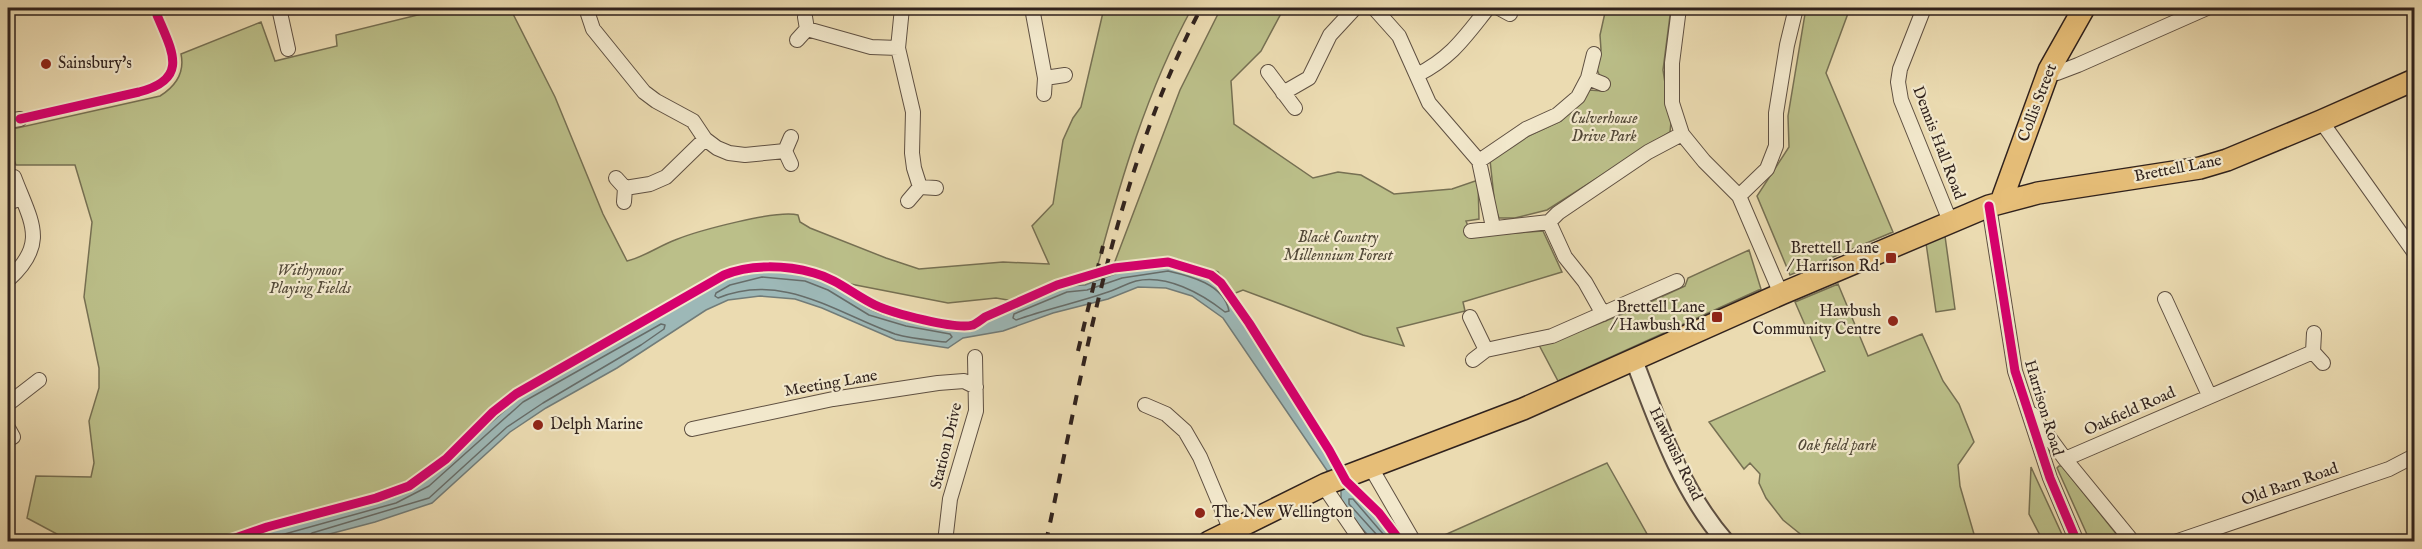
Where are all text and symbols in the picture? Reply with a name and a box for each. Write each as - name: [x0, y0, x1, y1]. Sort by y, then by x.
- place label: Sainsbury's: [58, 54, 132, 74]
- marker: Sainsbury's: [39, 57, 53, 71]
- street label: Collis Street: [2014, 61, 2062, 145]
- street label: Dennis Hall Road: [1907, 84, 1969, 203]
- park label: Culverhouse Drive Park: [1571, 109, 1638, 147]
- street label: Brettell Lane: [2133, 151, 2223, 187]
- park label: Black Country Millennium Forest: [1283, 228, 1394, 266]
- place label: Brettell Lane / Harrison Rd: [1787, 239, 1879, 277]
- marker: Brettell Lane / Harrison Rd: [1884, 251, 1898, 265]
- park label: Withymoor Playing Fields: [269, 261, 351, 299]
- place label: Brettell Lane / Hawbush Rd: [1610, 298, 1705, 336]
- place label: Hawbush Community Centre: [1752, 302, 1881, 340]
- marker: Brettell Lane / Hawbush Rd: [1710, 310, 1724, 324]
- marker: Hawbush Community Centre: [1886, 314, 1900, 328]
- street label: Harrison Road: [2019, 358, 2067, 459]
- street label: Meeting Lane: [783, 366, 879, 402]
- street label: Oakfield Road: [2081, 383, 2179, 441]
- street label: Station Drive: [927, 401, 967, 491]
- street label: Hawbush Road: [1644, 404, 1706, 504]
- place label: Delph Marine: [550, 415, 643, 435]
- marker: Delph Marine: [531, 418, 545, 432]
- park label: Oak field park: [1797, 436, 1877, 456]
- street label: Old Barn Road: [2239, 459, 2342, 511]
- place label: The New Wellington: [1212, 503, 1353, 523]
- marker: The New Wellington: [1193, 506, 1207, 520]

